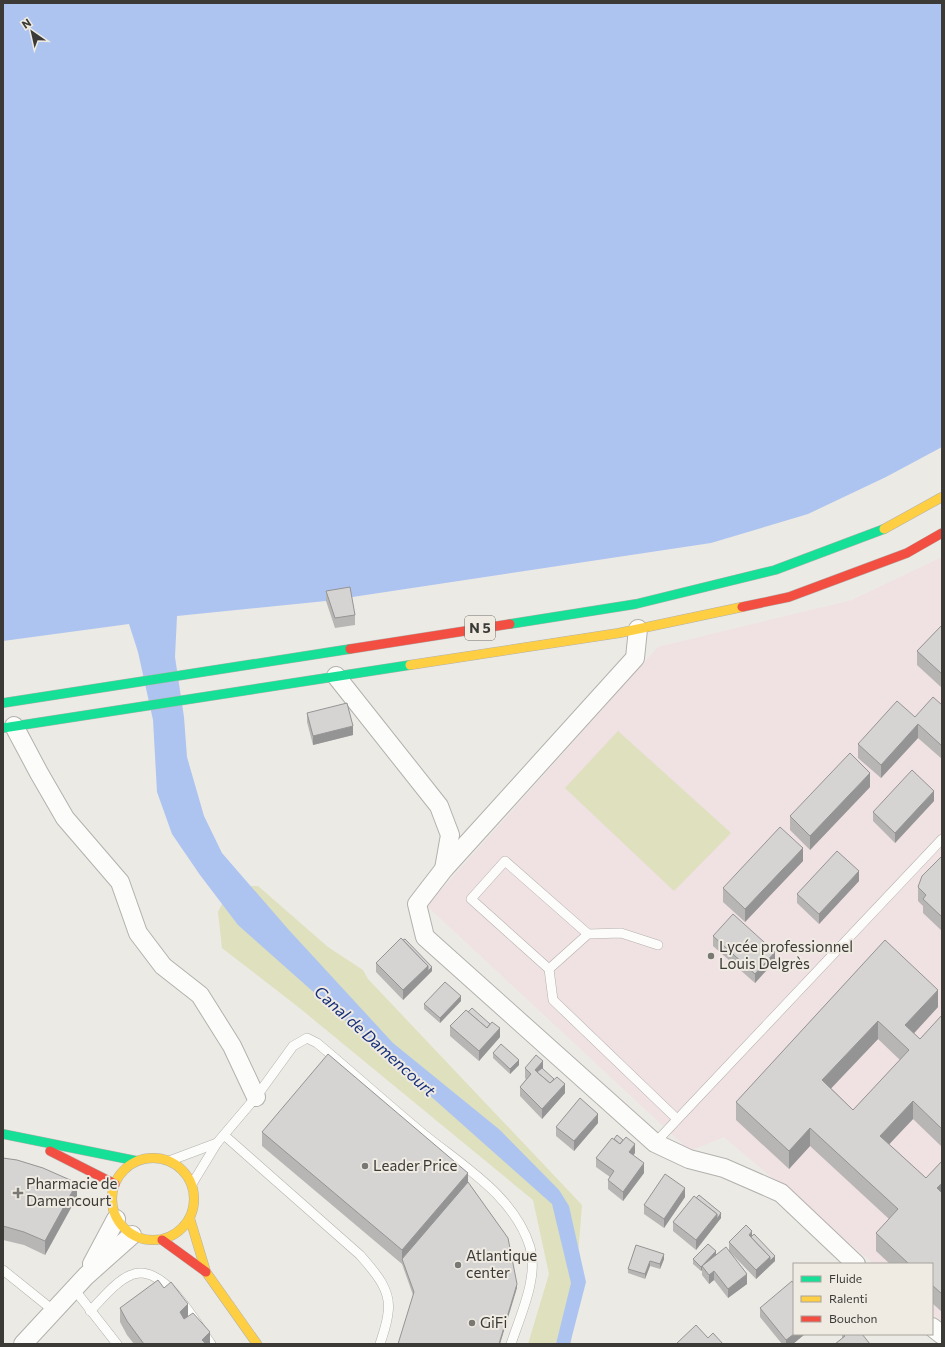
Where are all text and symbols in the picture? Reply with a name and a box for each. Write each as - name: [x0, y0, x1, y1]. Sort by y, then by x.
- north arrow: [12, 12, 52, 52]
- text: N: [19, 16, 33, 31]
- road number: N 5: [465, 616, 495, 640]
- place label: Lycée professionnel Louis Delgrès: [719, 937, 853, 972]
- marker: Lycée professionnel Louis Delgrès: [706, 951, 716, 961]
- water label: Canal de Damencourt: [311, 981, 440, 1100]
- place label: Leader Price: [373, 1156, 457, 1174]
- marker: Leader Price: [360, 1161, 370, 1171]
- place label: Pharmacie de Damencourt: [26, 1174, 117, 1209]
- marker: Pharmacie de Damencourt: [13, 1188, 23, 1198]
- place label: Atlantique center: [466, 1246, 537, 1281]
- marker: Atlantique center: [453, 1260, 463, 1270]
- legend: [793, 1263, 933, 1335]
- text: Fluide: [829, 1271, 862, 1285]
- text: Ralenti: [829, 1291, 868, 1305]
- text: Bouchon: [829, 1311, 877, 1325]
- place label: GiFi: [480, 1313, 507, 1331]
- marker: GiFi: [467, 1318, 477, 1328]

